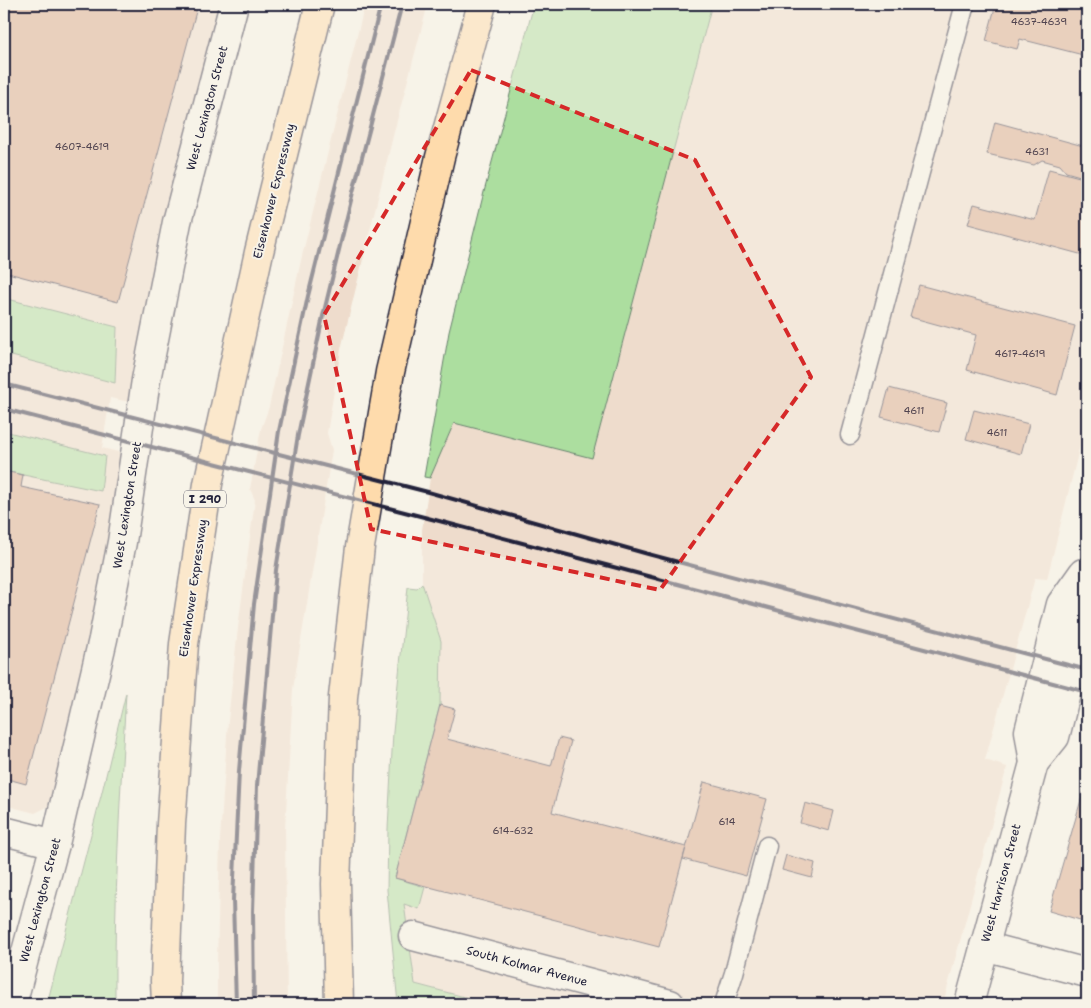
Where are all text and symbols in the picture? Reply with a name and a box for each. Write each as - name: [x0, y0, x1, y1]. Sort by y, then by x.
- house number: 4637-4639: [1011, 15, 1067, 28]
- street label: West Lexington Street: [183, 44, 231, 172]
- street label: Eisenhower Expressway: [249, 121, 299, 260]
- house number: 4607-4619: [55, 140, 109, 153]
- house number: 4631: [1025, 145, 1049, 158]
- house number: 4617-4619: [994, 347, 1046, 360]
- house number: 4611: [903, 404, 925, 417]
- house number: 4611: [986, 426, 1008, 439]
- street label: West Lexington Street: [109, 440, 145, 570]
- road number: I 290: [184, 490, 226, 508]
- street label: Eisenhower Expressway: [175, 518, 211, 658]
- house number: 614: [719, 815, 735, 828]
- street label: West Harrison Street: [977, 822, 1025, 944]
- house number: 614-632: [493, 824, 533, 837]
- street label: West Lexington Street: [16, 836, 64, 964]
- street label: South Kolmar Avenue: [465, 942, 590, 990]

